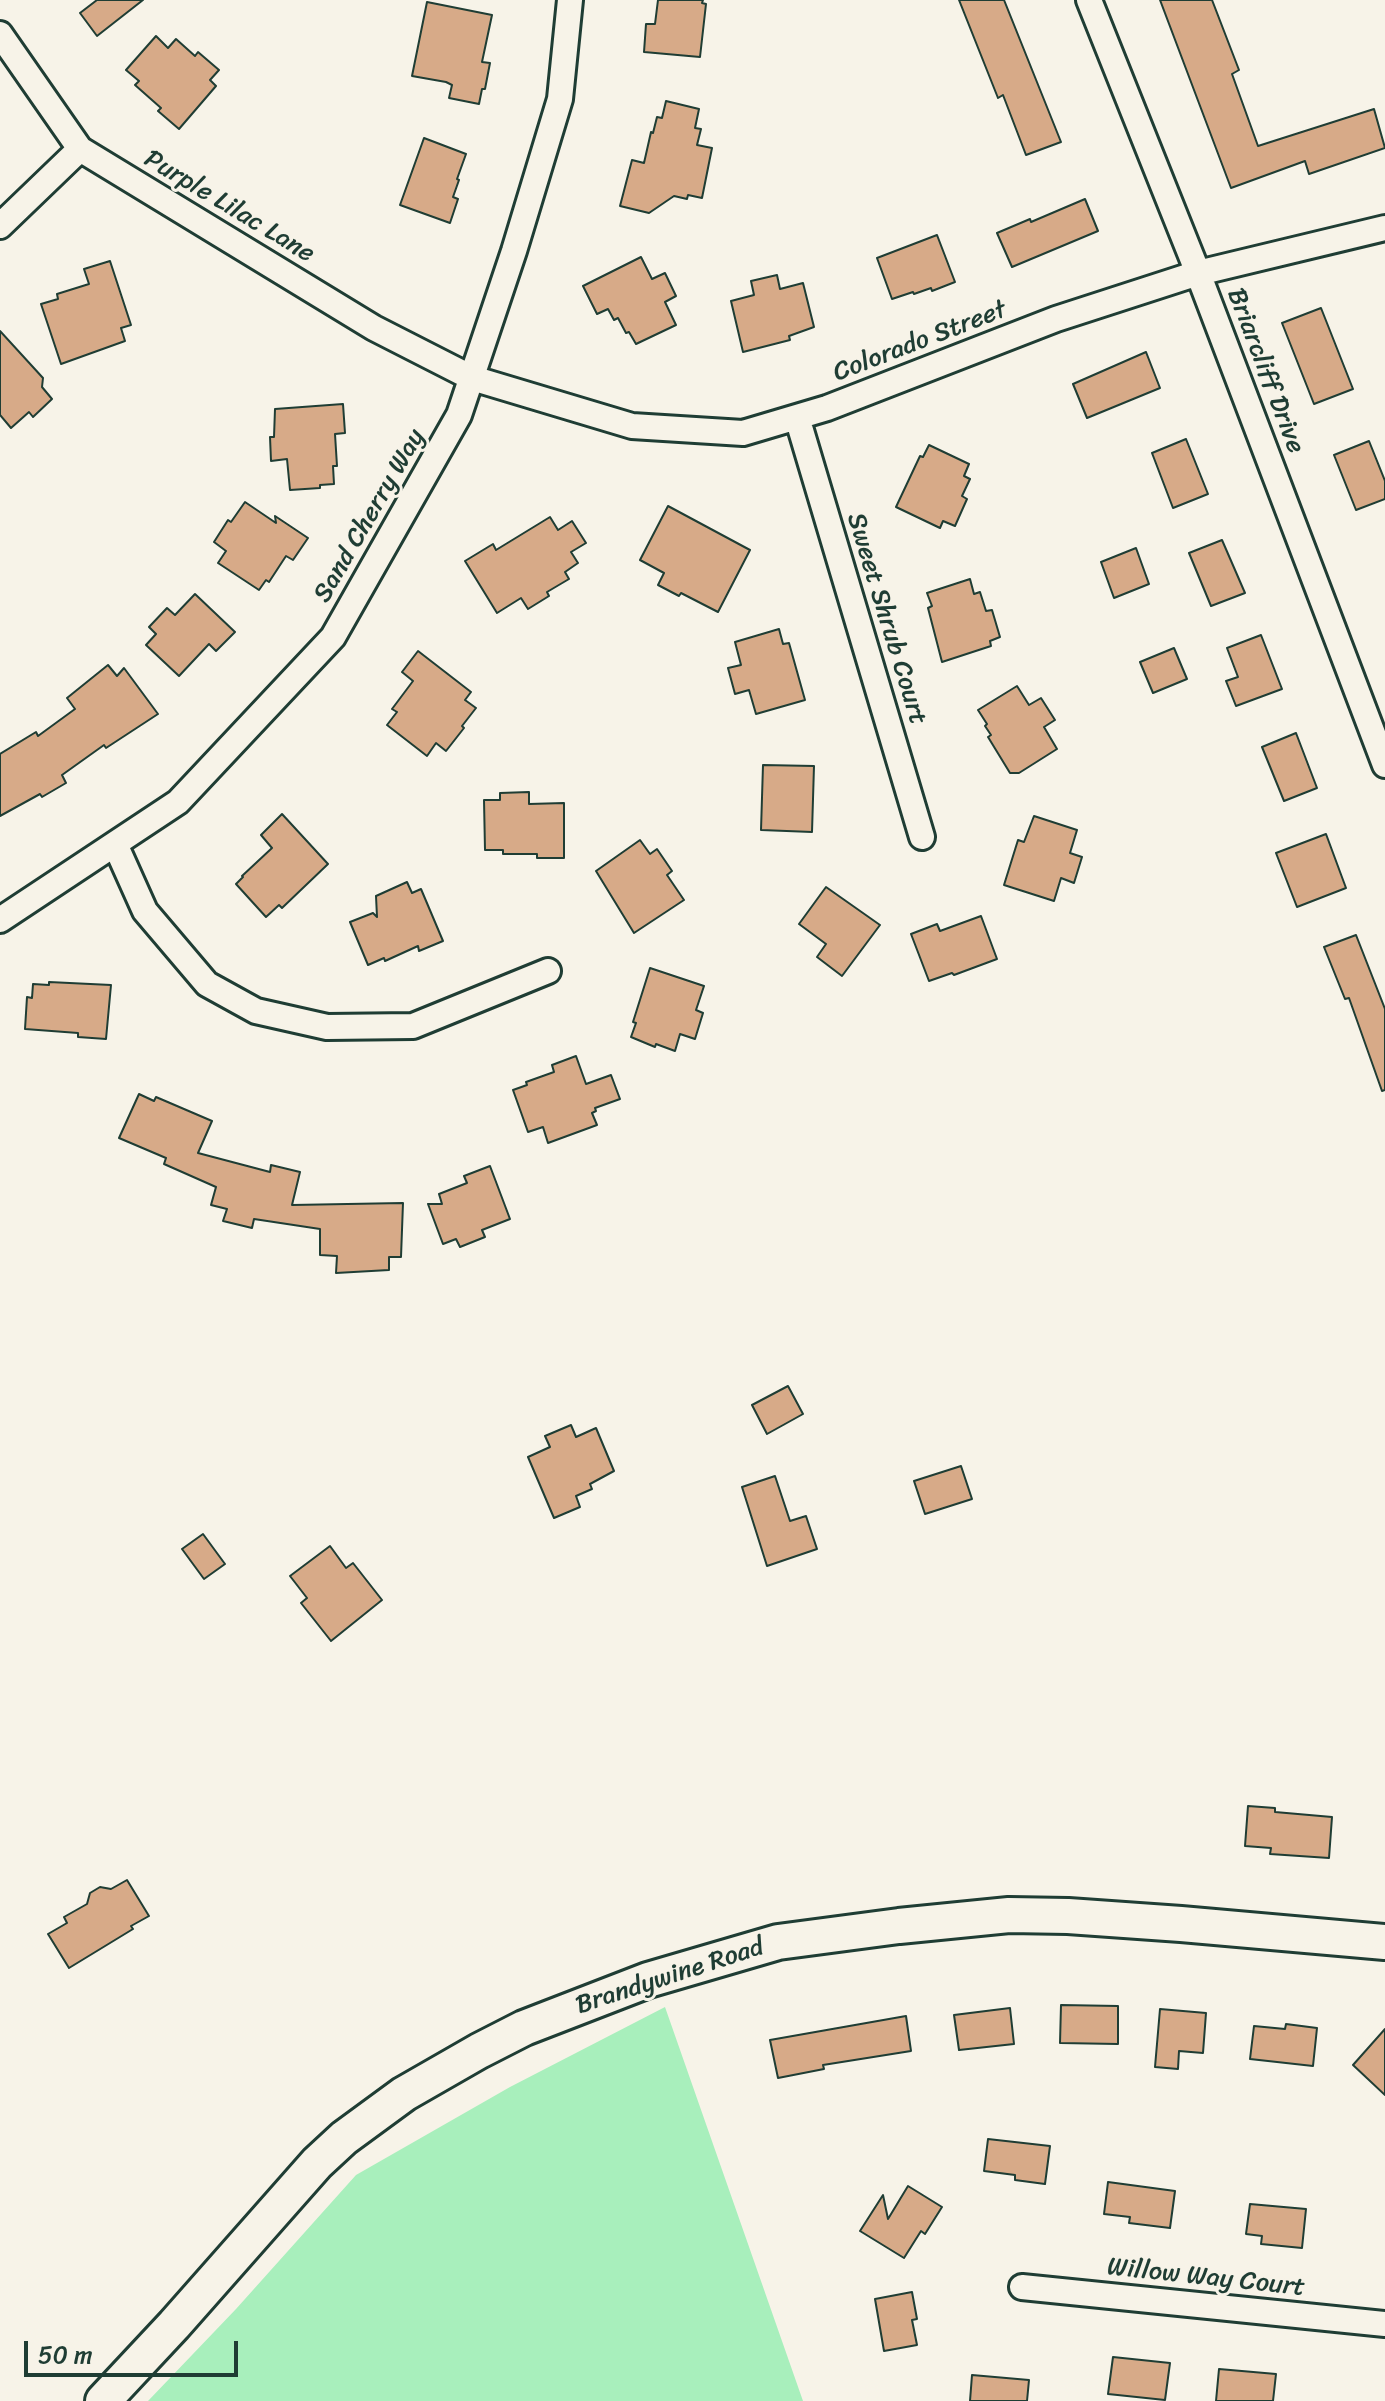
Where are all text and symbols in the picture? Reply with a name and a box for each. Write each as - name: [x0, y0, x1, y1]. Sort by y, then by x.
- street label: Purple Lilac Lane: [138, 144, 320, 270]
- street label: Briarcliff Drive: [1219, 284, 1311, 458]
- street label: Colorado Street: [829, 295, 1011, 389]
- street label: Sand Cherry Way: [308, 424, 432, 608]
- street label: Sweet Shrub Court: [839, 509, 933, 729]
- street label: Brandywine Road: [572, 1932, 768, 2022]
- street label: Willow Way Court: [1106, 2252, 1306, 2304]
- scale bar: [28, 2325, 242, 2375]
- text: 50 m: [38, 2334, 93, 2376]

